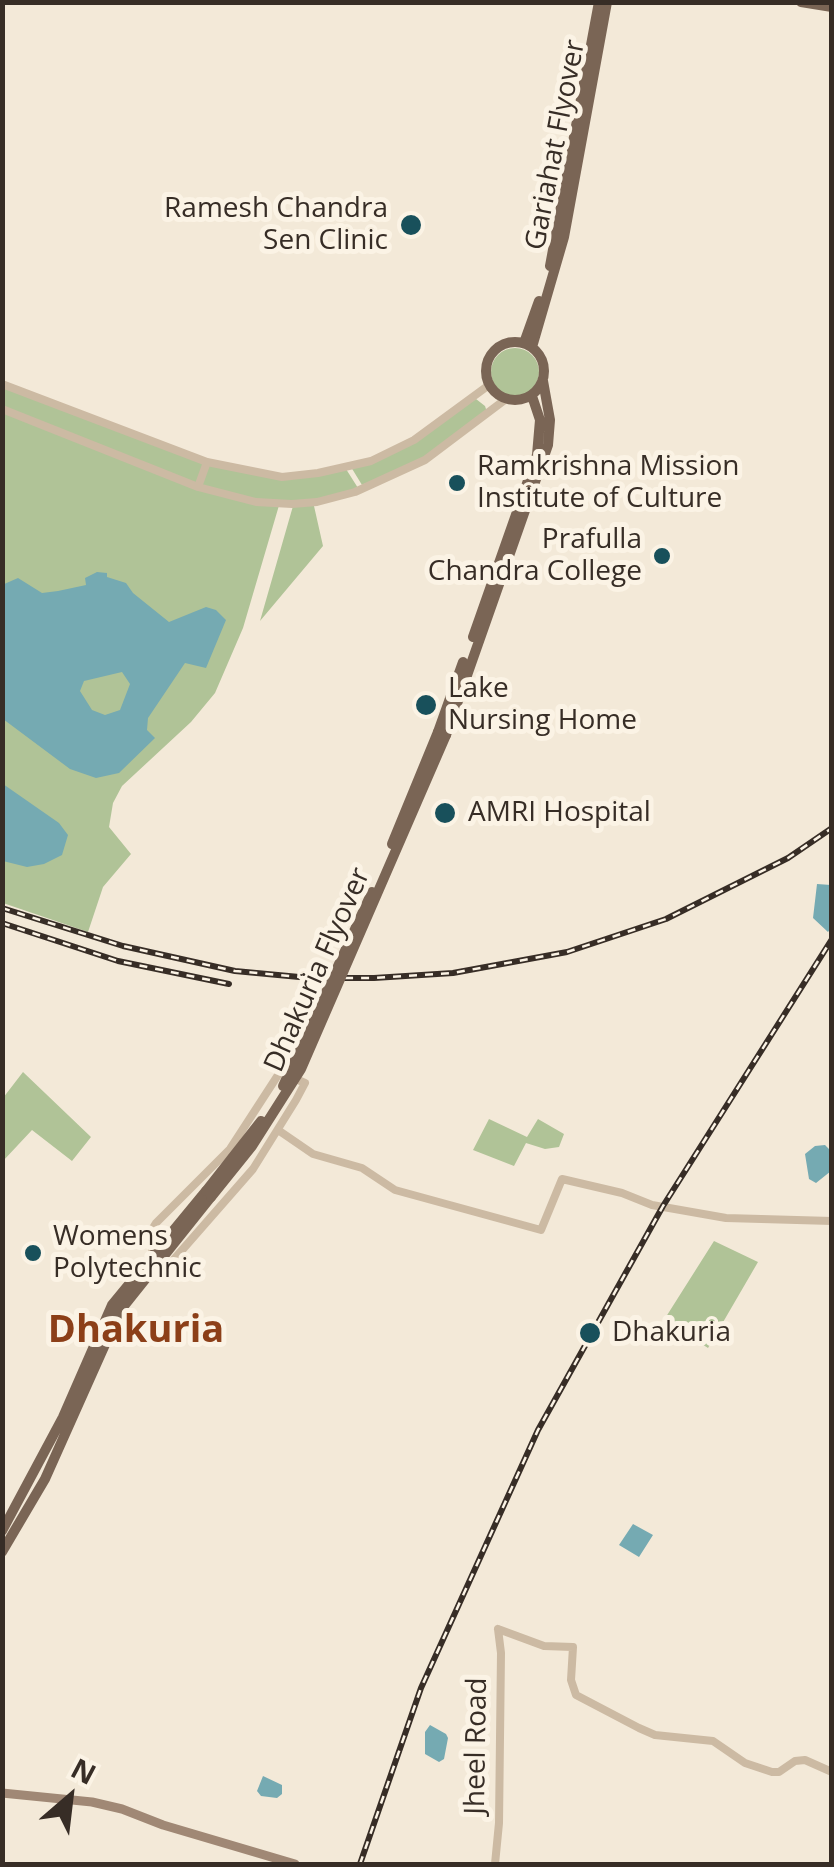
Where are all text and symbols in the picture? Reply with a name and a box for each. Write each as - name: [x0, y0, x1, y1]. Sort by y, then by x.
- street label: Gariahat Flyover: [519, 37, 593, 253]
- place label: Ramesh Chandra Sen Clinic: [164, 192, 388, 258]
- marker: Ramesh Chandra Sen Clinic: [398, 212, 424, 238]
- place label: Ramkrishna Mission Institute of Culture: [477, 450, 740, 516]
- marker: Ramkrishna Mission Institute of Culture: [446, 472, 468, 494]
- place label: Prafulla Chandra College: [428, 523, 642, 589]
- marker: Prafulla Chandra College: [651, 545, 673, 567]
- place label: Lake Nursing Home: [448, 672, 637, 738]
- marker: Lake Nursing Home: [413, 692, 439, 718]
- place label: AMRI Hospital: [468, 796, 651, 830]
- marker: AMRI Hospital: [432, 800, 458, 826]
- street label: Dhakuria Flyover: [258, 863, 378, 1077]
- place label: Womens Polytechnic: [53, 1220, 202, 1286]
- marker: Womens Polytechnic: [22, 1242, 44, 1264]
- district label: Dhakuria: [48, 1308, 224, 1354]
- place label: Dhakuria: [612, 1316, 731, 1350]
- marker: Dhakuria: [577, 1320, 603, 1346]
- street label: Jheel Road: [459, 1677, 495, 1815]
- north arrow: [20, 1747, 120, 1847]
- text: N: [65, 1748, 103, 1793]

